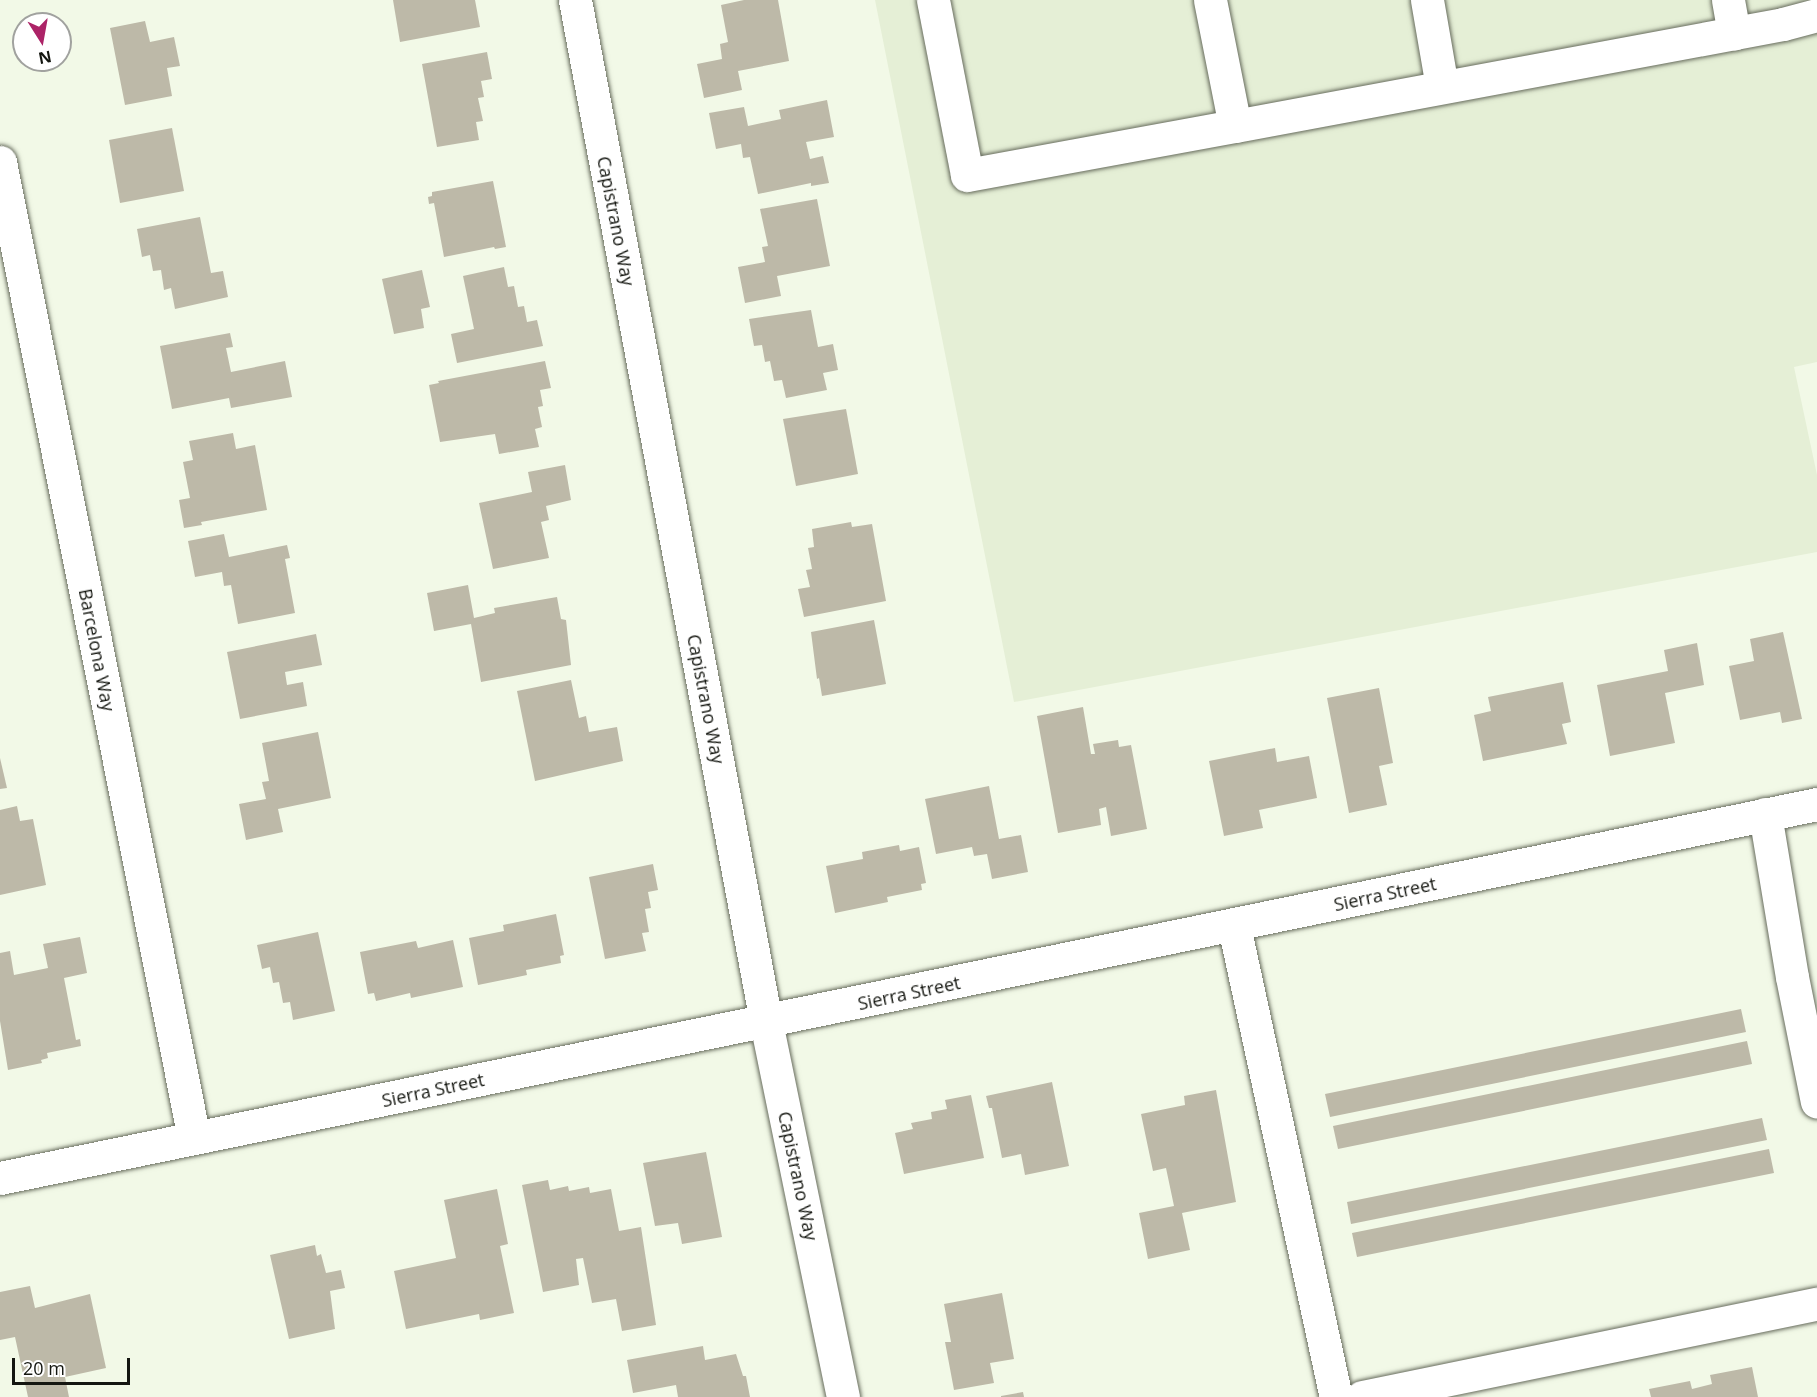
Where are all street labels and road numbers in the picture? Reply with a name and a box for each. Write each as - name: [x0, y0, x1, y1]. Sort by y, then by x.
- street label: Capistrano Way: [593, 154, 639, 288]
- street label: Barcelona Way: [75, 587, 119, 713]
- street label: Capistrano Way: [683, 632, 729, 766]
- street label: Sierra Street: [1332, 873, 1438, 915]
- street label: Sierra Street: [856, 972, 962, 1014]
- street label: Sierra Street: [380, 1069, 486, 1111]
- street label: Capistrano Way: [774, 1109, 822, 1243]

